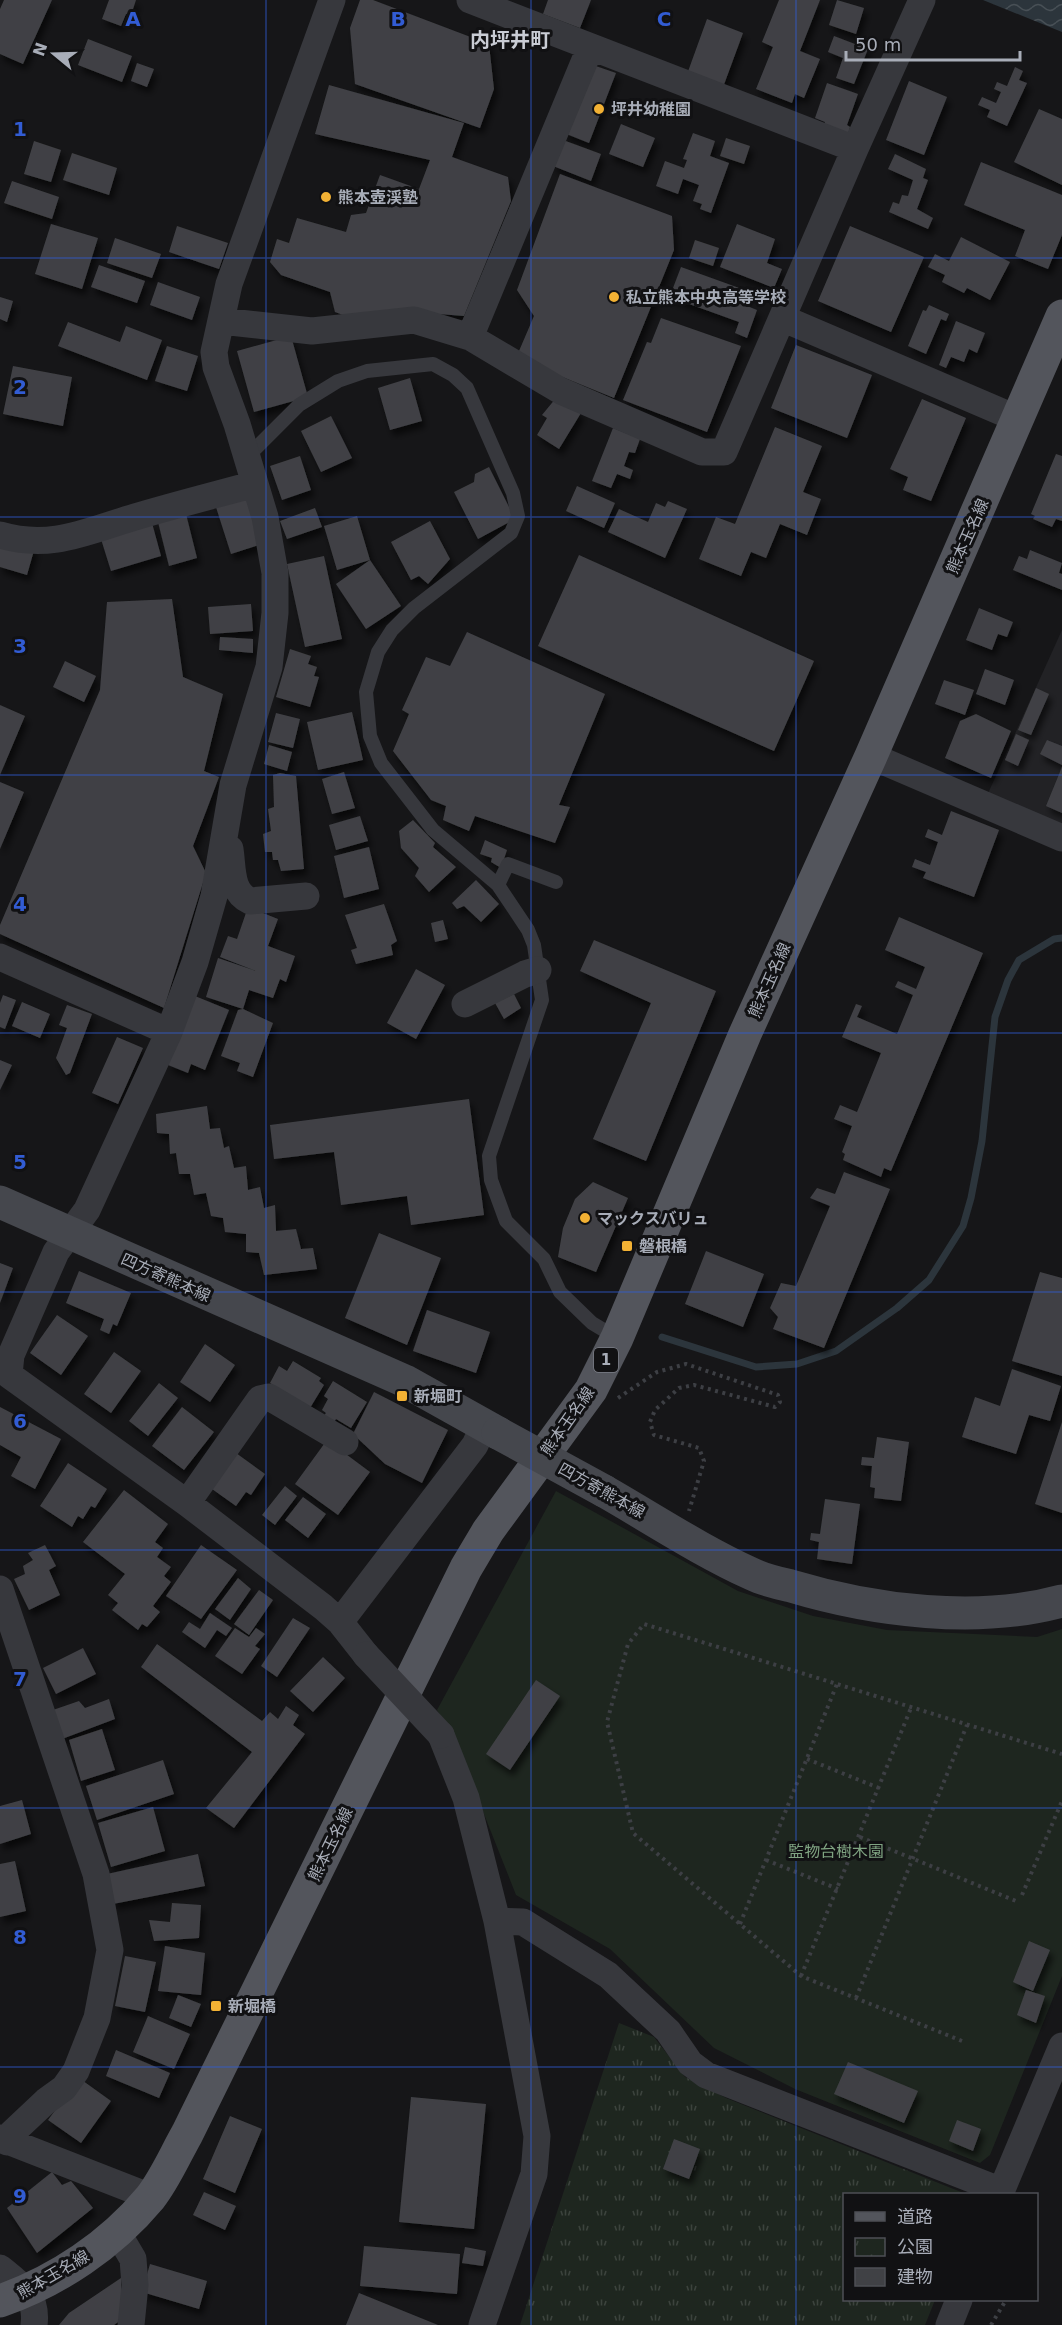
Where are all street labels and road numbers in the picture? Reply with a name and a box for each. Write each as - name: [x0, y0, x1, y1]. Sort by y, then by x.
- street label: 熊本玉名線: [943, 496, 992, 577]
- street label: 熊本玉名線: [745, 940, 794, 1021]
- street label: 四方寄熊本線: [118, 1249, 214, 1306]
- road number: 1: [594, 1348, 618, 1372]
- street label: 熊本玉名線: [537, 1383, 598, 1460]
- street label: 四方寄熊本線: [555, 1459, 648, 1522]
- street label: 熊本玉名線: [304, 1804, 357, 1884]
- street label: 熊本玉名線: [14, 2246, 93, 2303]

